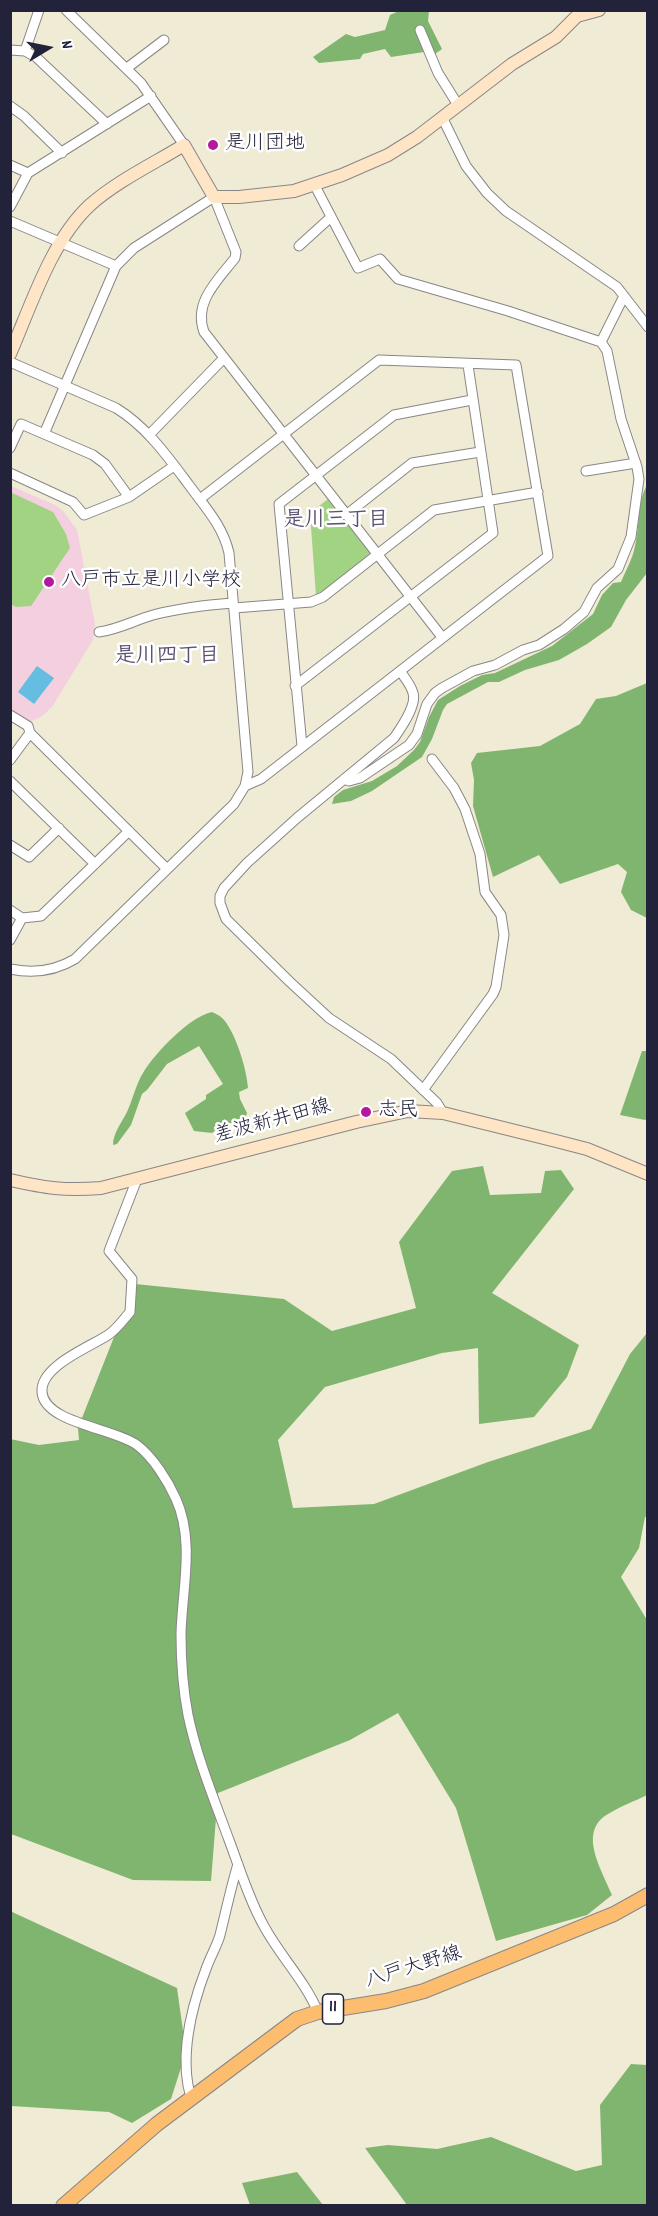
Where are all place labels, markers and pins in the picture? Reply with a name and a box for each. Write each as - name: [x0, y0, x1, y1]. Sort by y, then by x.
- place label: 是川団地: [225, 133, 305, 157]
- marker: 是川団地: [206, 138, 220, 152]
- place label: 八戸市立是川小学校: [61, 570, 241, 594]
- marker: 八戸市立是川小学校: [42, 575, 56, 589]
- place label: 志民: [378, 1100, 418, 1124]
- marker: 志民: [359, 1105, 373, 1119]

